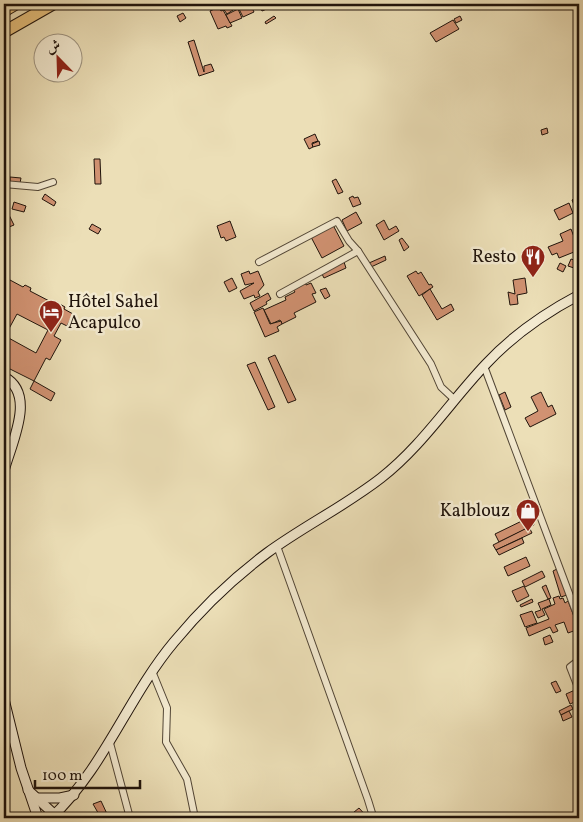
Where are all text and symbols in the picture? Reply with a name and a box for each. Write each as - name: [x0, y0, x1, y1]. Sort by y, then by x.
- north arrow: [32, 32, 82, 82]
- text: ش: [43, 36, 64, 59]
- restaurant icon: Resto: [520, 244, 546, 278]
- place label: Resto: [472, 245, 516, 270]
- place label: Hôtel Sahel Acapulco: [68, 290, 158, 336]
- hotel icon: Hôtel Sahel Acapulco: [38, 299, 64, 333]
- shop icon: Kalblouz: [515, 498, 541, 532]
- place label: Kalblouz: [440, 499, 510, 524]
- scale bar: [35, 757, 140, 789]
- text: 100 m: [42, 766, 82, 787]

